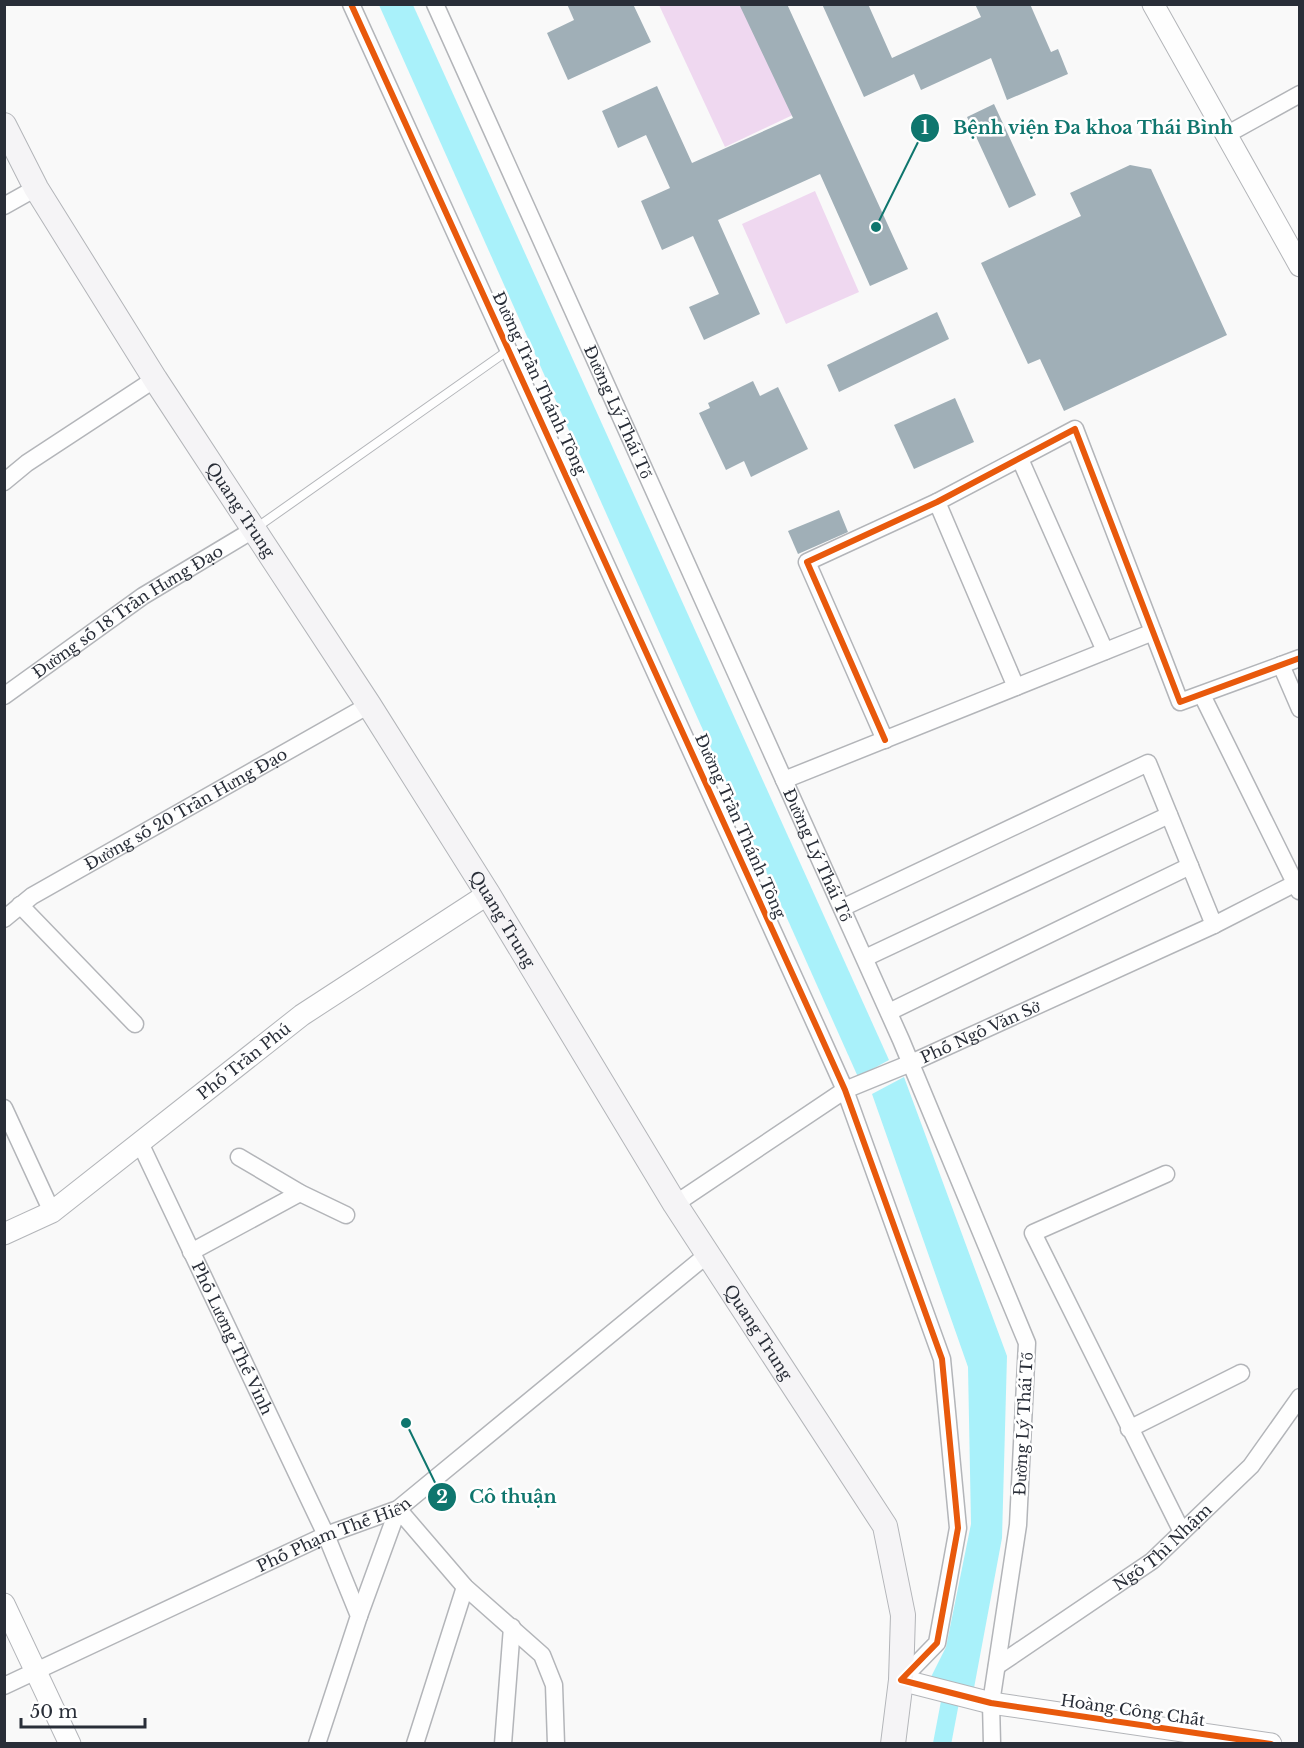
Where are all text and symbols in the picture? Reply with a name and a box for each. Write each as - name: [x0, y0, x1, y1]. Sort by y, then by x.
- callout: Bệnh viện Đa khoa Thái Bình: [910, 110, 1246, 146]
- text: 1: [921, 117, 929, 139]
- text: Bệnh viện Đa khoa Thái Bình: [953, 117, 1233, 139]
- street label: Đường Trần Thánh Tông: [489, 288, 592, 478]
- street label: Đường Lý Thái Tổ: [580, 342, 657, 481]
- street label: Quang Trung: [202, 458, 280, 561]
- street label: Đường số 18 Trần Hưng Đạo: [28, 540, 227, 682]
- street label: Đường Trần Thánh Tông: [691, 731, 791, 922]
- street label: Đường số 20 Trần Hưng Đạo: [81, 743, 291, 874]
- street label: Đường Lý Thái Tổ: [779, 785, 856, 925]
- street label: Quang Trung: [466, 867, 540, 971]
- street label: Phố Ngô Văn Sở: [917, 995, 1044, 1067]
- street label: Phố Trần Phú: [193, 1018, 295, 1104]
- street label: Phố Lương Thế Vinh: [188, 1258, 277, 1418]
- street label: Quang Trung: [720, 1281, 797, 1384]
- street label: Đường Lý Thái Tổ: [1009, 1352, 1037, 1496]
- callout: Cô thuận: [427, 1479, 568, 1515]
- text: 2: [436, 1486, 448, 1508]
- text: Cô thuận: [469, 1486, 557, 1508]
- street label: Phố Phạm Thế Hiển: [254, 1493, 415, 1576]
- street label: Ngô Thì Nhậm: [1109, 1499, 1216, 1594]
- street label: Hoàng Công Chất: [1059, 1690, 1207, 1730]
- scale bar: [21, 1691, 146, 1729]
- text: 50 m: [30, 1701, 78, 1723]

